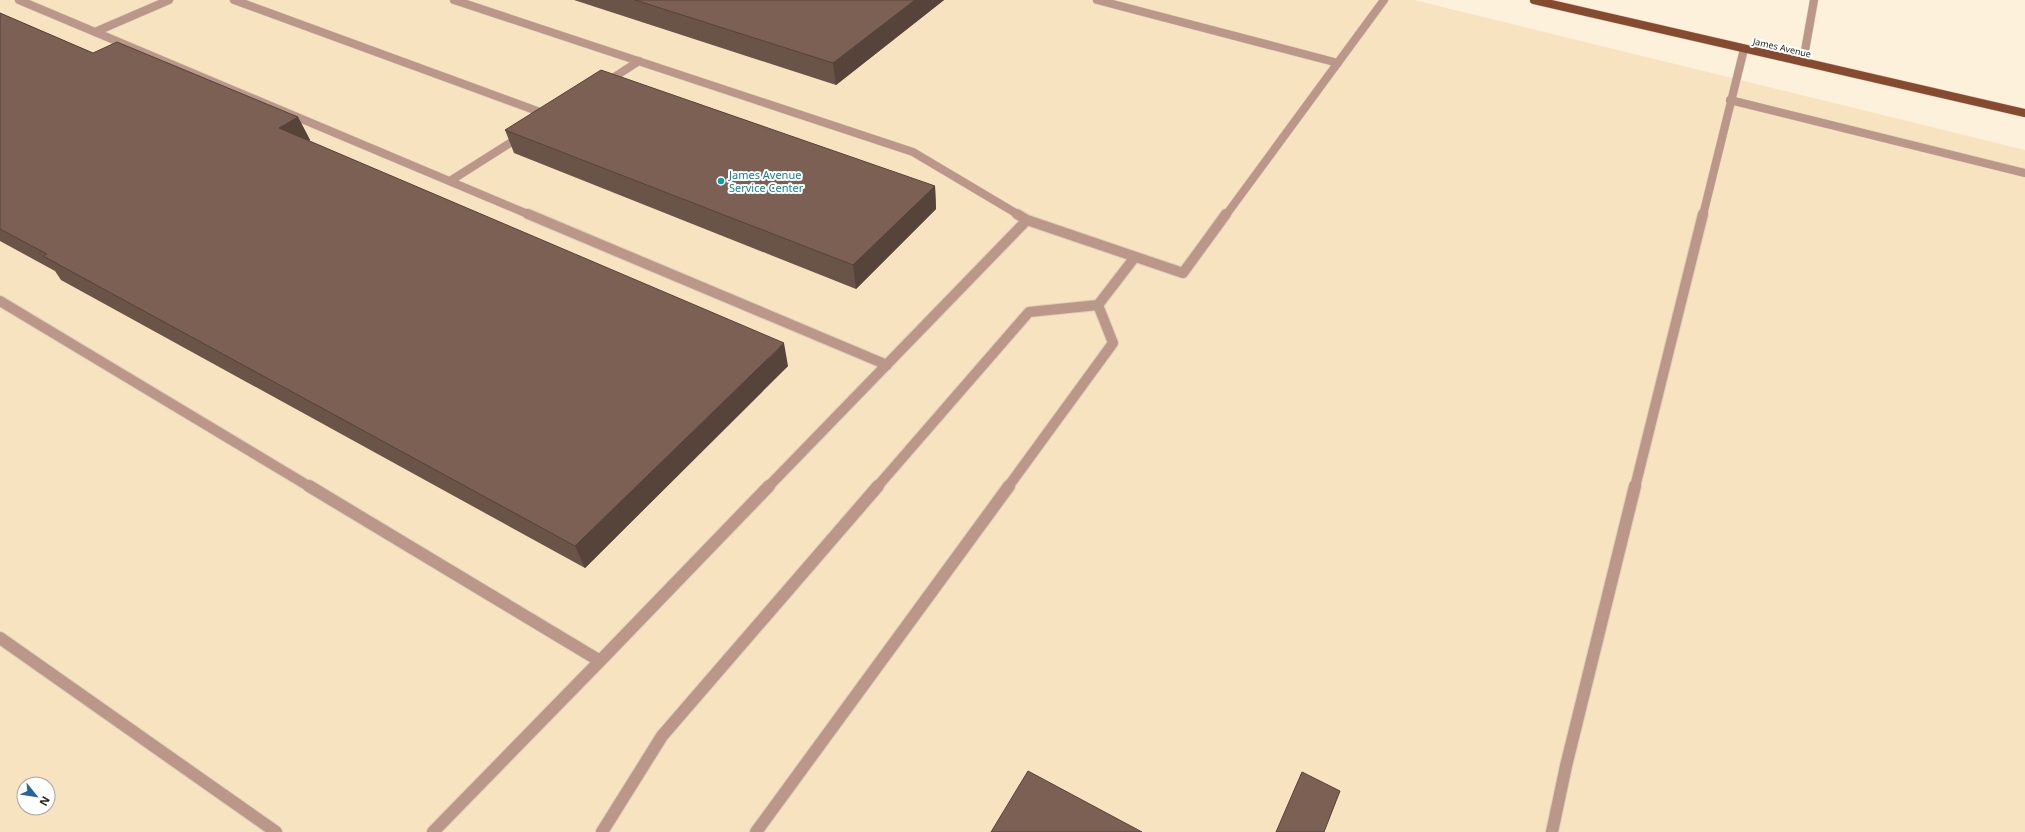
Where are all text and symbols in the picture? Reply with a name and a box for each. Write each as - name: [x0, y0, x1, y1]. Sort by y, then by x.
- street label: James Avenue: [1751, 34, 1812, 61]
- place label: James Avenue Service Center: [728, 167, 804, 195]
- marker: James Avenue Service Center: [716, 176, 726, 186]
- north arrow: [16, 776, 56, 816]
- text: N: [36, 794, 54, 809]

